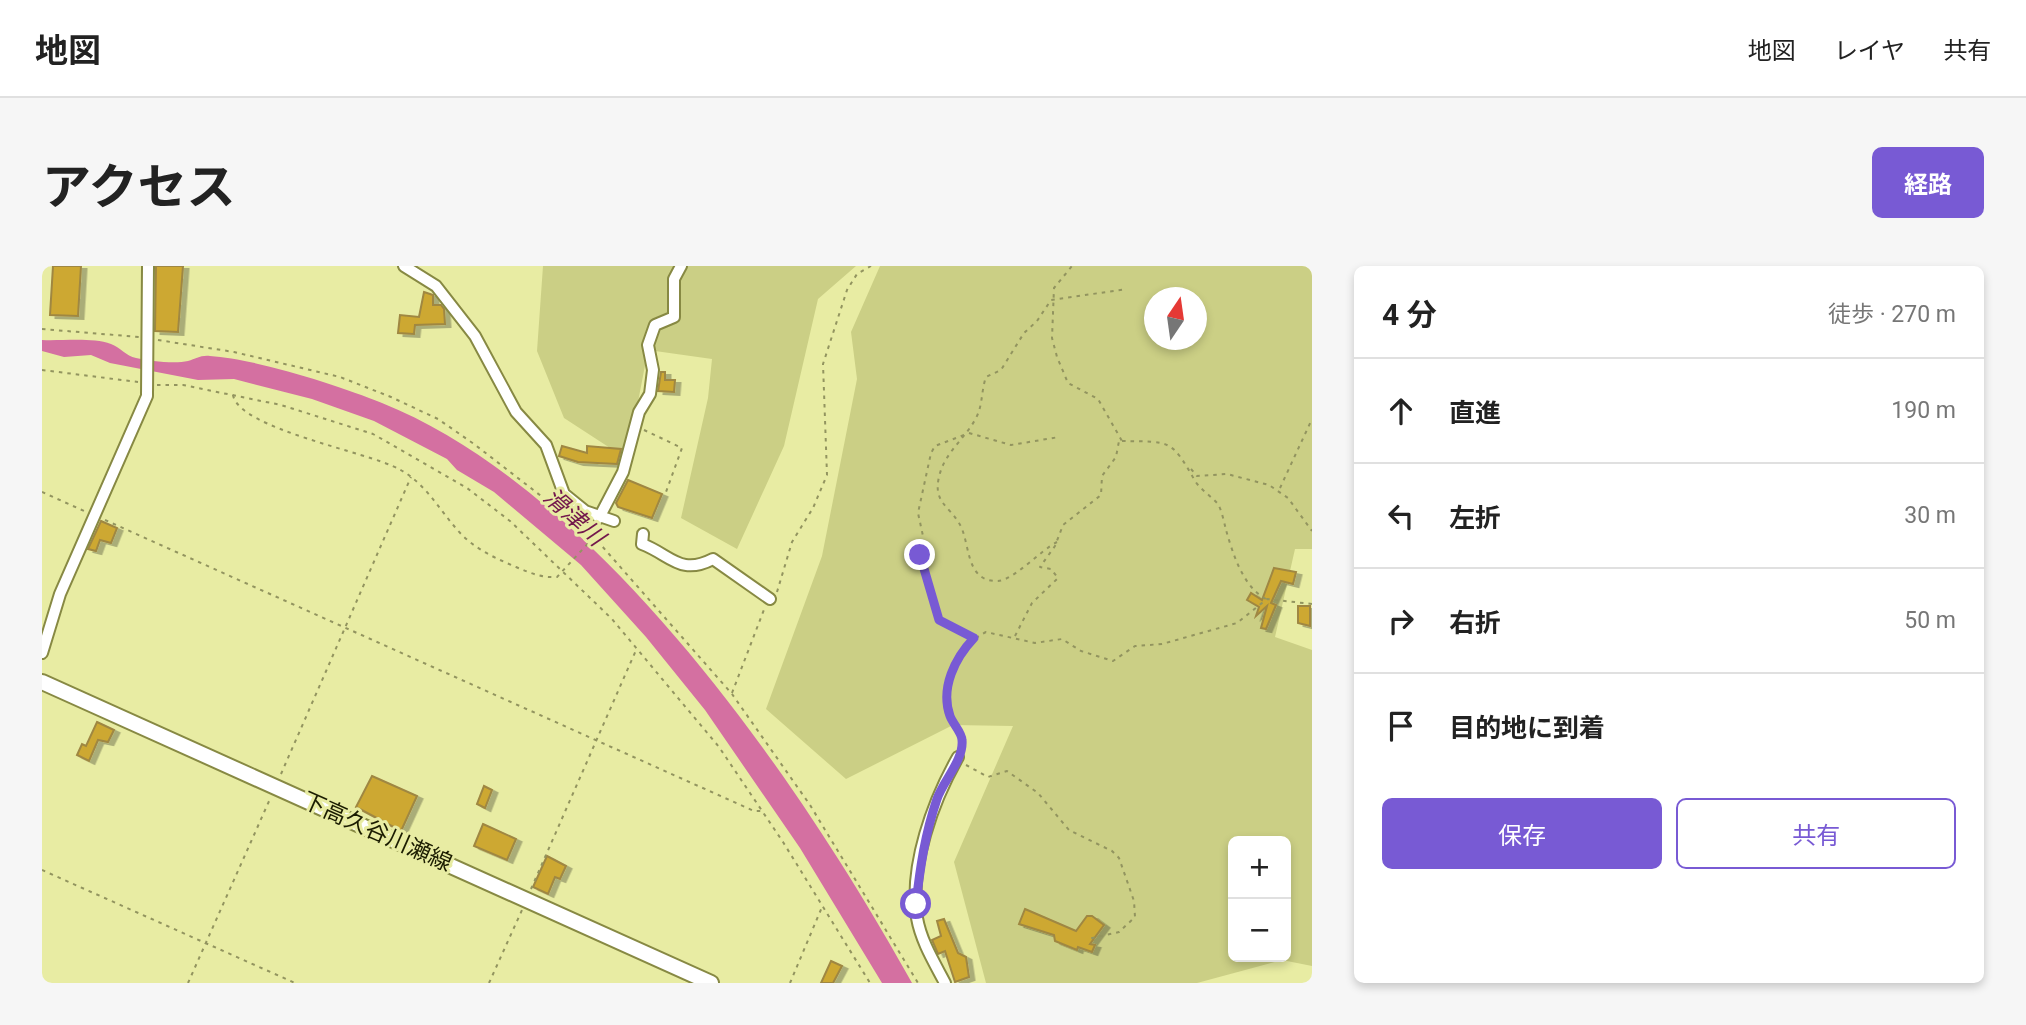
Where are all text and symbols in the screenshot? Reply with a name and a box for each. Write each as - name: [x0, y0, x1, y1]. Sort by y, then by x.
- text: 地図: [35, 31, 101, 70]
- text: 地図: [1748, 37, 1796, 65]
- text: レイヤ: [1834, 37, 1905, 65]
- text: 共有: [1943, 37, 1991, 65]
- button: 経路: [1872, 147, 1984, 218]
- text: アクセス: [42, 159, 236, 216]
- north arrow: [1144, 287, 1207, 350]
- text: 4 分: [1382, 297, 1437, 332]
- text: 徒歩 · 270 m: [1828, 301, 1956, 328]
- icon: ahead: [1382, 392, 1420, 430]
- text: 190 m: [1891, 397, 1956, 424]
- text: 直進: [1449, 398, 1501, 428]
- water label: 滑津川: [538, 483, 612, 554]
- icon: left: [1382, 497, 1420, 535]
- text: 30 m: [1904, 502, 1956, 529]
- text: 左折: [1449, 503, 1501, 533]
- route end: [904, 539, 935, 570]
- icon: right: [1382, 602, 1420, 640]
- text: 50 m: [1904, 607, 1956, 634]
- text: 右折: [1449, 608, 1501, 638]
- icon: arrive: [1382, 707, 1420, 745]
- text: 目的地に到着: [1449, 713, 1605, 743]
- street label: 下高久谷川瀬線: [298, 787, 456, 877]
- button: 保存: [1382, 798, 1662, 869]
- button: 共有: [1676, 798, 1956, 869]
- map controls: [1228, 836, 1291, 962]
- button: +: [1228, 836, 1291, 899]
- route start: [900, 888, 931, 919]
- button: −: [1228, 899, 1291, 962]

